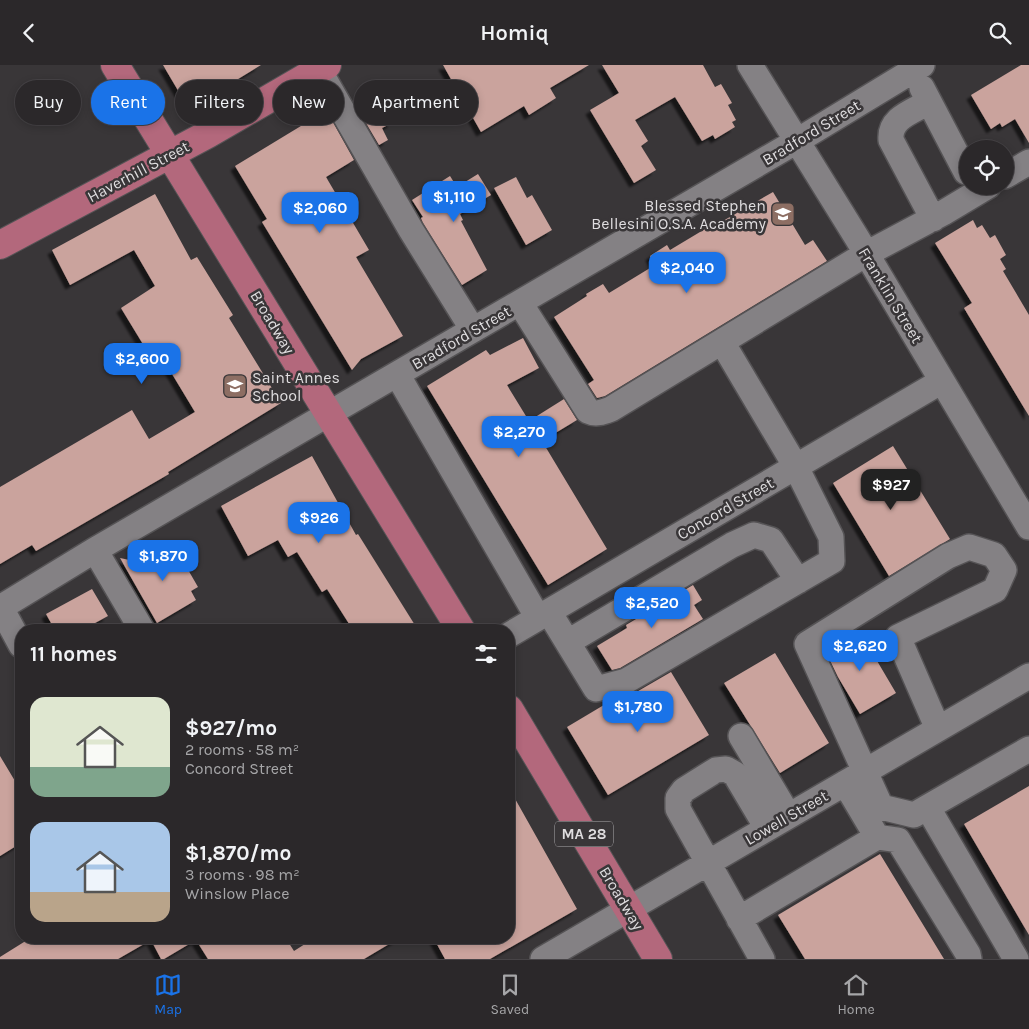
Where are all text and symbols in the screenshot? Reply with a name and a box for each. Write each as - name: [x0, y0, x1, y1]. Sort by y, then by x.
- icon: back: [15, 19, 43, 47]
- icon: search: [986, 19, 1014, 47]
- text: Homiq: [480, 20, 549, 46]
- chip: Buy: [15, 80, 81, 125]
- chip: Rent: [91, 80, 165, 125]
- chip: Filters: [175, 80, 263, 125]
- chip: New: [273, 80, 344, 125]
- chip: Apartment: [354, 80, 478, 125]
- street label: Bradford Street: [759, 96, 864, 169]
- street label: Haverhill Street: [84, 137, 192, 206]
- map controls: [959, 140, 1014, 195]
- button: locate: [959, 140, 1014, 195]
- pin: $1,110: [413, 181, 495, 223]
- text: $1,110: [433, 187, 475, 206]
- pin: $2,060: [279, 191, 361, 234]
- place label: Blessed Stephen Bellesini O.S.A. Academy: [591, 196, 767, 233]
- text: $2,060: [293, 198, 347, 217]
- school or university icon: Blessed Stephen Bellesini O.S.A. Academy: [770, 201, 796, 227]
- street label: Franklin Street: [855, 244, 927, 347]
- pin: $2,040: [646, 251, 728, 294]
- text: $2,040: [660, 258, 714, 277]
- street label: Broadway: [246, 287, 299, 358]
- street label: Bradford Street: [408, 301, 514, 373]
- pin: $2,600: [101, 343, 183, 385]
- text: $2,600: [115, 349, 169, 368]
- place label: Saint Annes School: [252, 368, 340, 405]
- school or university icon: Saint Annes School: [222, 373, 248, 399]
- pin: $2,270: [478, 415, 560, 458]
- text: $2,270: [493, 422, 545, 441]
- pin: $927: [861, 469, 921, 511]
- street label: Concord Street: [674, 473, 777, 544]
- text: $927: [872, 475, 910, 494]
- pin: $926: [289, 501, 349, 544]
- text: $926: [299, 508, 339, 527]
- pin: $1,870: [122, 539, 204, 582]
- text: $1,870: [138, 546, 188, 565]
- pin: $2,520: [611, 587, 693, 629]
- text: $2,520: [625, 593, 679, 612]
- pin: $2,620: [819, 629, 901, 672]
- text: $2,620: [833, 636, 887, 655]
- icon: filters: [472, 640, 500, 668]
- text: 11 homes: [30, 642, 117, 666]
- pin: $1,780: [597, 691, 679, 733]
- text: $1,780: [613, 697, 663, 716]
- text: $927/mo: [185, 716, 277, 740]
- icon: home: [70, 717, 130, 777]
- text: 2 rooms · 58 m²: [185, 740, 299, 759]
- text: Concord Street: [185, 759, 293, 778]
- street label: Lowell Street: [741, 786, 831, 849]
- road number: MA 28: [555, 821, 613, 847]
- text: $1,870/mo: [185, 841, 291, 865]
- icon: home: [70, 842, 130, 902]
- street label: Broadway: [595, 863, 648, 934]
- text: 3 rooms · 98 m²: [185, 865, 300, 884]
- text: Winslow Place: [185, 884, 289, 903]
- tab: Map: [154, 971, 182, 1018]
- tab: Saved: [490, 971, 529, 1018]
- tab: Home: [838, 971, 875, 1018]

